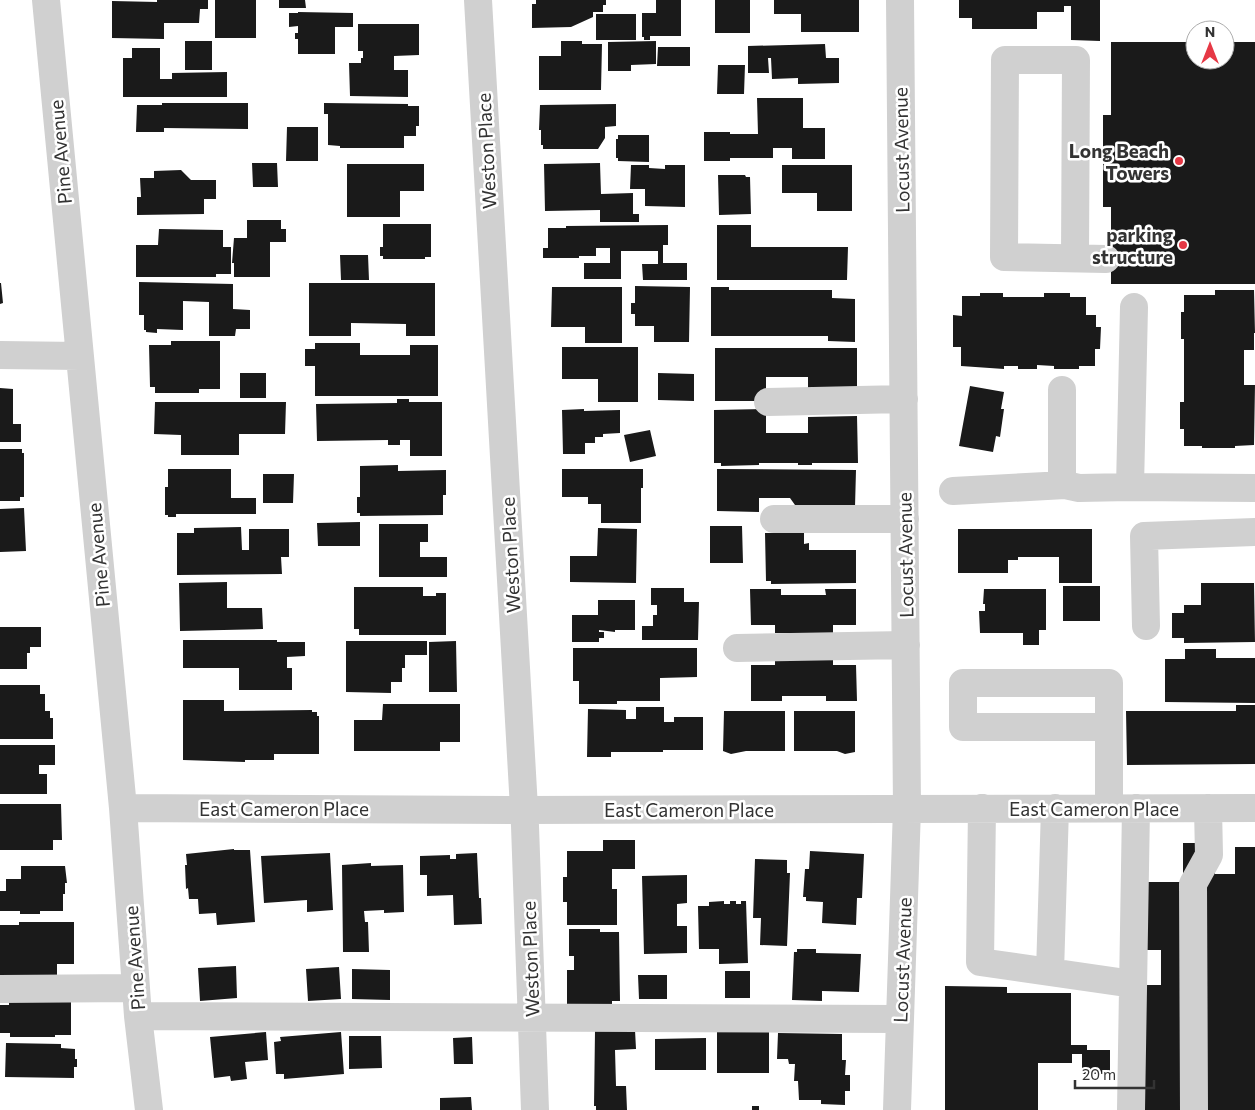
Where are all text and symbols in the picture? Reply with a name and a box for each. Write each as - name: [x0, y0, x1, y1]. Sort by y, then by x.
- north arrow: [1185, 20, 1235, 70]
- text: N: [1205, 23, 1215, 40]
- street label: Locust Avenue: [888, 87, 914, 213]
- street label: Weston Place: [471, 92, 501, 210]
- street label: Pine Avenue: [44, 99, 76, 205]
- place label: Long Beach Towers: [1069, 139, 1169, 184]
- marker: Long Beach Towers: [1173, 155, 1185, 167]
- place label: parking structure: [1092, 223, 1174, 268]
- marker: parking structure: [1177, 239, 1189, 251]
- street label: Locust Avenue: [892, 492, 918, 618]
- street label: Weston Place: [495, 496, 525, 614]
- street label: Pine Avenue: [82, 502, 114, 608]
- street label: East Cameron Place: [199, 797, 369, 820]
- street label: East Cameron Place: [1009, 797, 1179, 820]
- street label: East Cameron Place: [604, 798, 774, 821]
- street label: Locust Avenue: [888, 897, 916, 1023]
- street label: Weston Place: [516, 900, 544, 1018]
- street label: Pine Avenue: [119, 905, 149, 1011]
- scale bar: [1075, 1058, 1154, 1090]
- text: 20 m: [1082, 1065, 1116, 1083]

